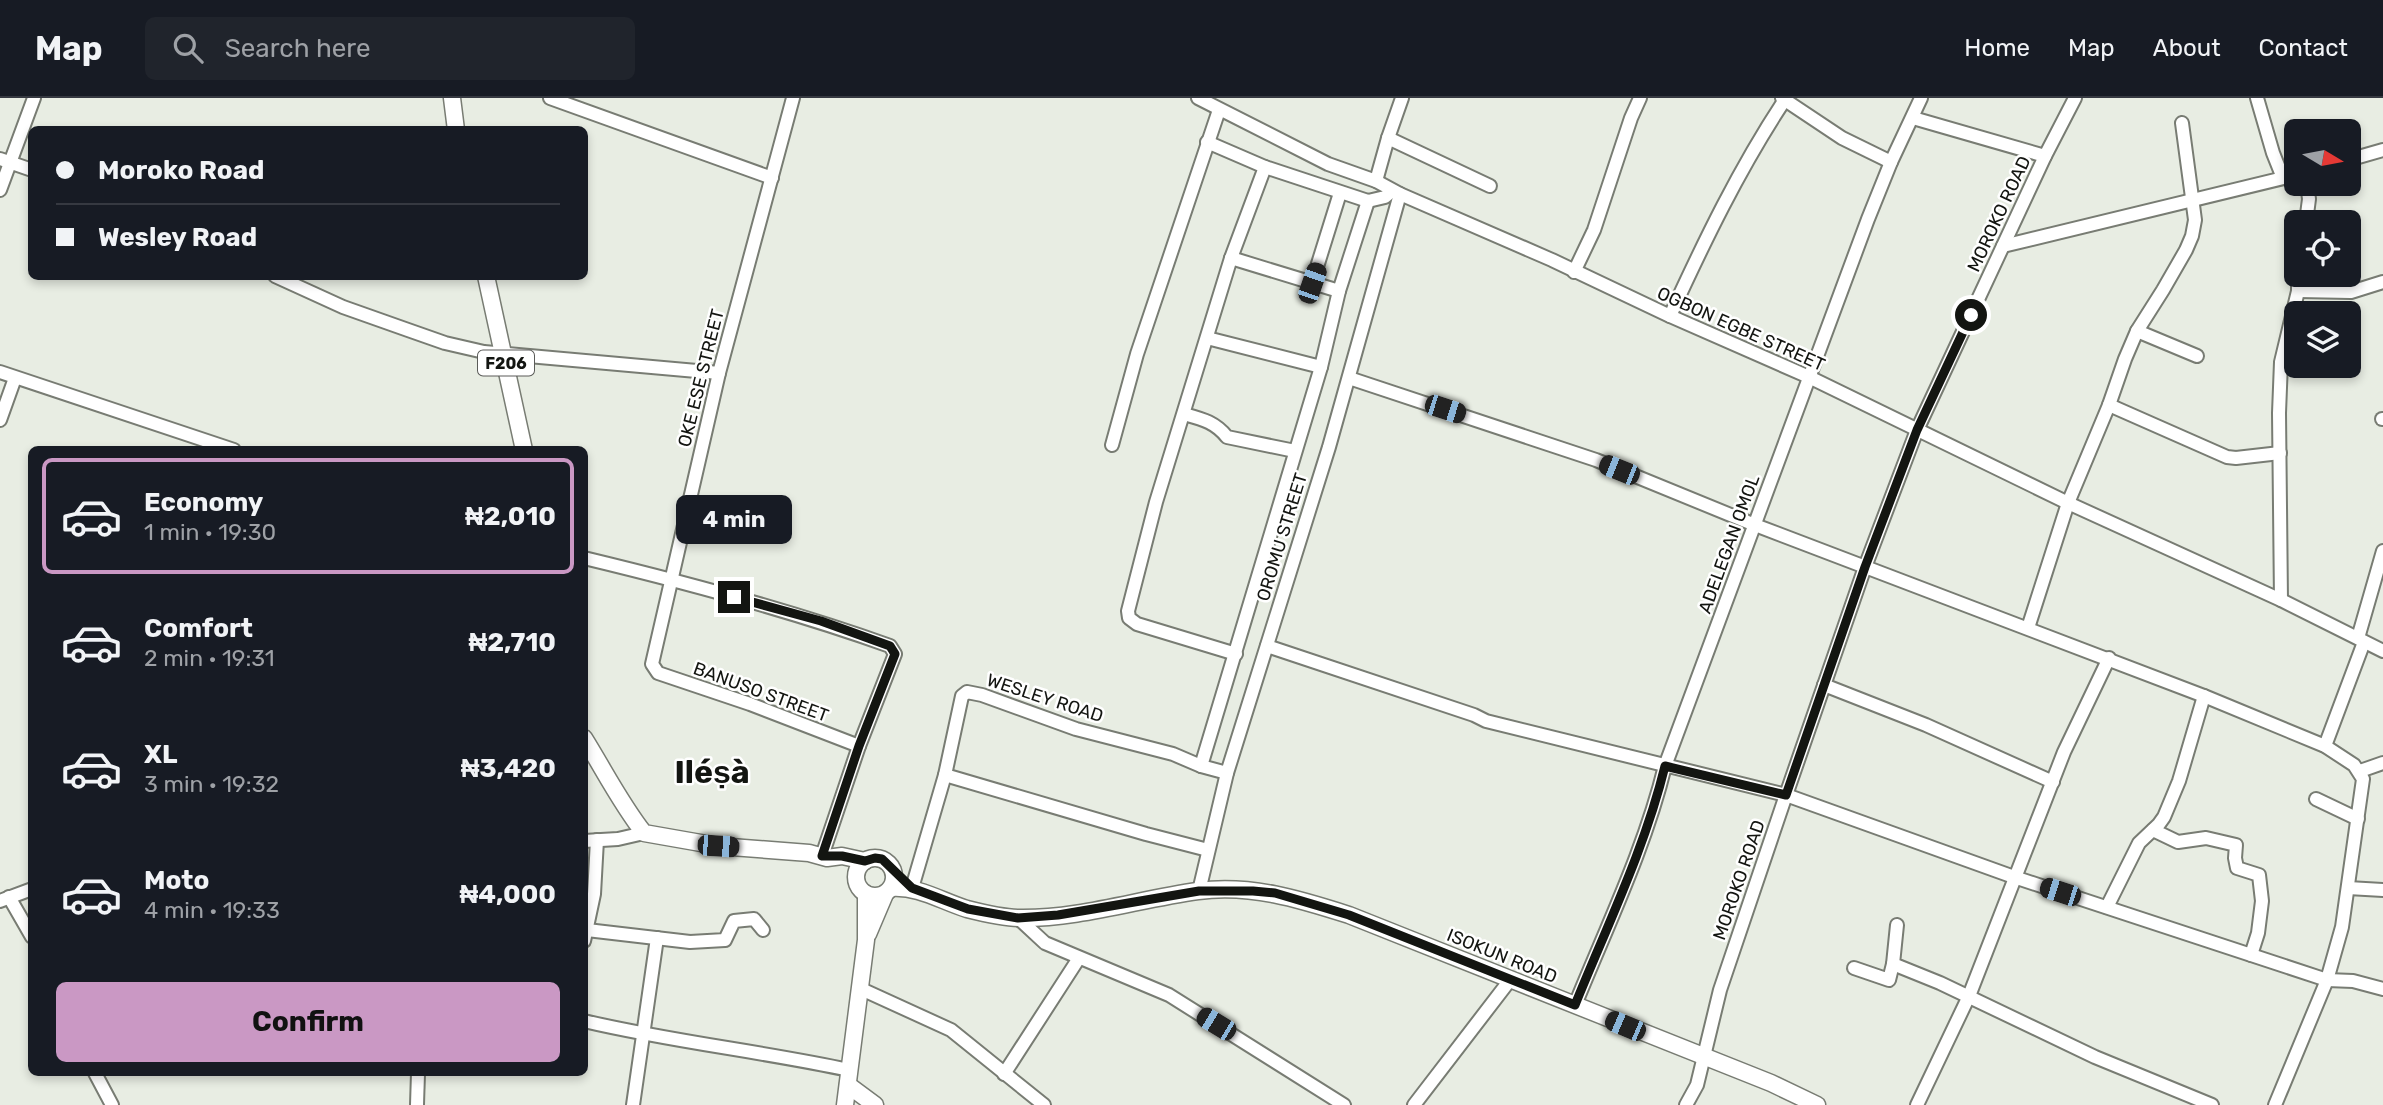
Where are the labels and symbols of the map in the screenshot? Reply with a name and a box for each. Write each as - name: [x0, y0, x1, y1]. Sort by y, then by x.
- north arrow: [2284, 119, 2361, 196]
- street label: MOROKO ROAD: [1963, 153, 2035, 275]
- car: [1296, 260, 1329, 306]
- street label: OGBON EGBE STREET: [1654, 282, 1828, 376]
- route start: [1955, 299, 1987, 331]
- street label: OKE ESE STREET: [673, 307, 729, 449]
- road number: F206: [478, 350, 534, 376]
- car: [1422, 393, 1469, 425]
- car: [1596, 452, 1643, 488]
- street label: OROMU STREET: [1252, 470, 1312, 604]
- street label: ADELEGAN OMOL: [1694, 472, 1764, 616]
- callout: 4 min: [676, 496, 792, 545]
- route end: [718, 581, 750, 613]
- street label: BANUSO STREET: [690, 657, 832, 727]
- street label: WESLEY ROAD: [984, 669, 1106, 727]
- district label: Iléṣà: [674, 753, 750, 791]
- street label: MOROKO ROAD: [1708, 817, 1770, 943]
- car: [697, 834, 740, 858]
- car: [2037, 876, 2084, 908]
- street label: ISOKUN ROAD: [1444, 924, 1560, 988]
- car: [1193, 1004, 1240, 1044]
- car: [1602, 1008, 1649, 1044]

